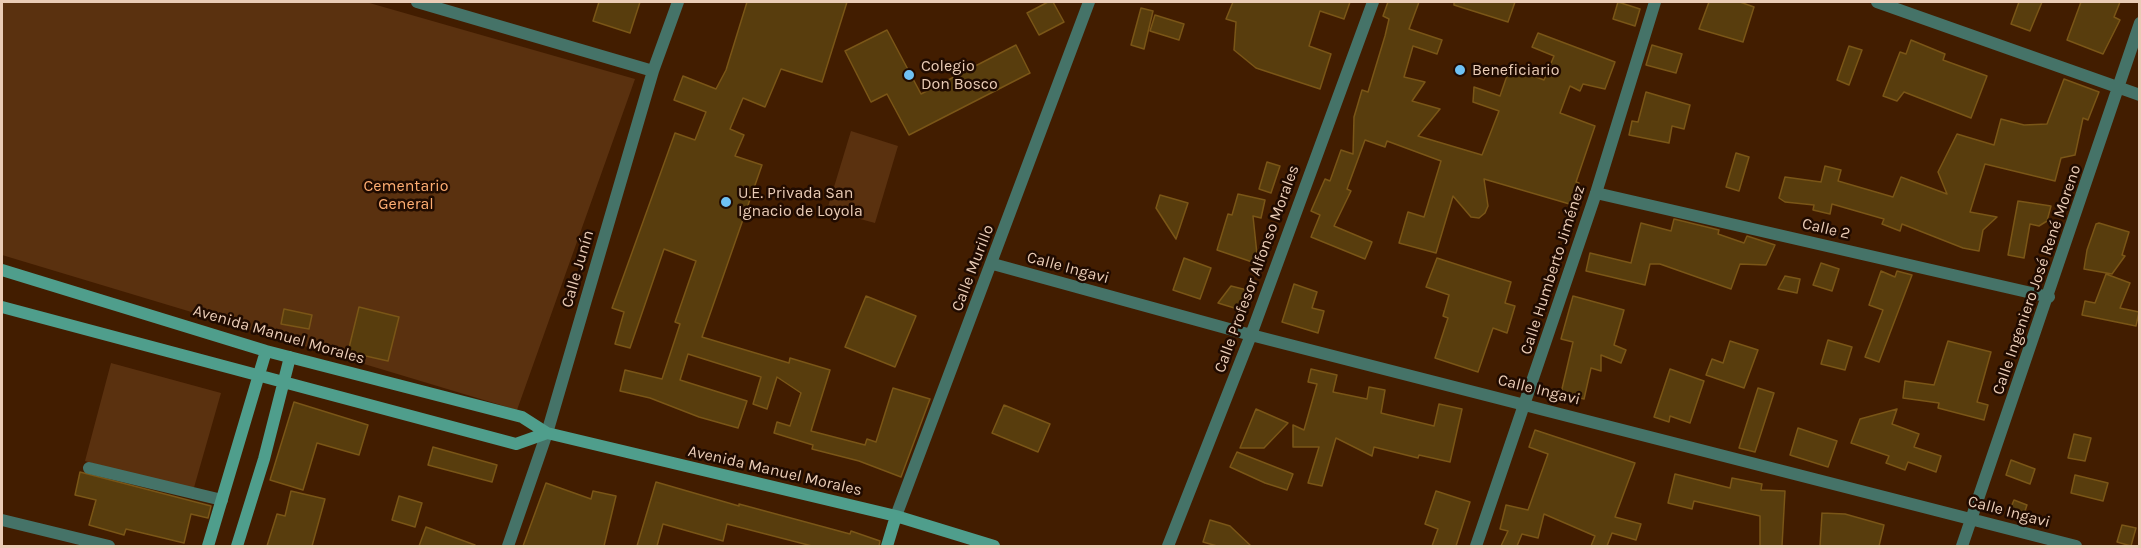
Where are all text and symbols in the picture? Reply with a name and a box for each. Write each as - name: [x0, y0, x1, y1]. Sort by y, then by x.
- place label: Colegio Don Bosco: [921, 56, 998, 94]
- place label: Beneficiario: [1472, 60, 1559, 80]
- marker: Beneficiario: [1453, 63, 1467, 77]
- marker: Colegio Don Bosco: [902, 68, 916, 82]
- street label: Calle Profesor Alfonso Morales: [1210, 162, 1304, 376]
- street label: Calle Ingeniero José René Moreno: [1989, 162, 2085, 398]
- park label: Cementario General: [364, 176, 448, 214]
- place label: U.E. Privada San Ignacio de Loyola: [738, 183, 863, 221]
- street label: Calle Humberto Jiménez: [1517, 183, 1589, 357]
- marker: U.E. Privada San Ignacio de Loyola: [719, 195, 733, 209]
- street label: Calle 2: [1800, 214, 1852, 244]
- street label: Calle Murillo: [948, 222, 998, 314]
- street label: Calle Junín: [558, 228, 598, 310]
- street label: Calle Ingavi: [1025, 248, 1111, 288]
- street label: Avenida Manuel Morales: [191, 301, 367, 369]
- street label: Calle Ingavi: [1496, 370, 1582, 410]
- street label: Avenida Manuel Morales: [686, 442, 864, 500]
- street label: Calle Ingavi: [1966, 492, 2052, 532]

